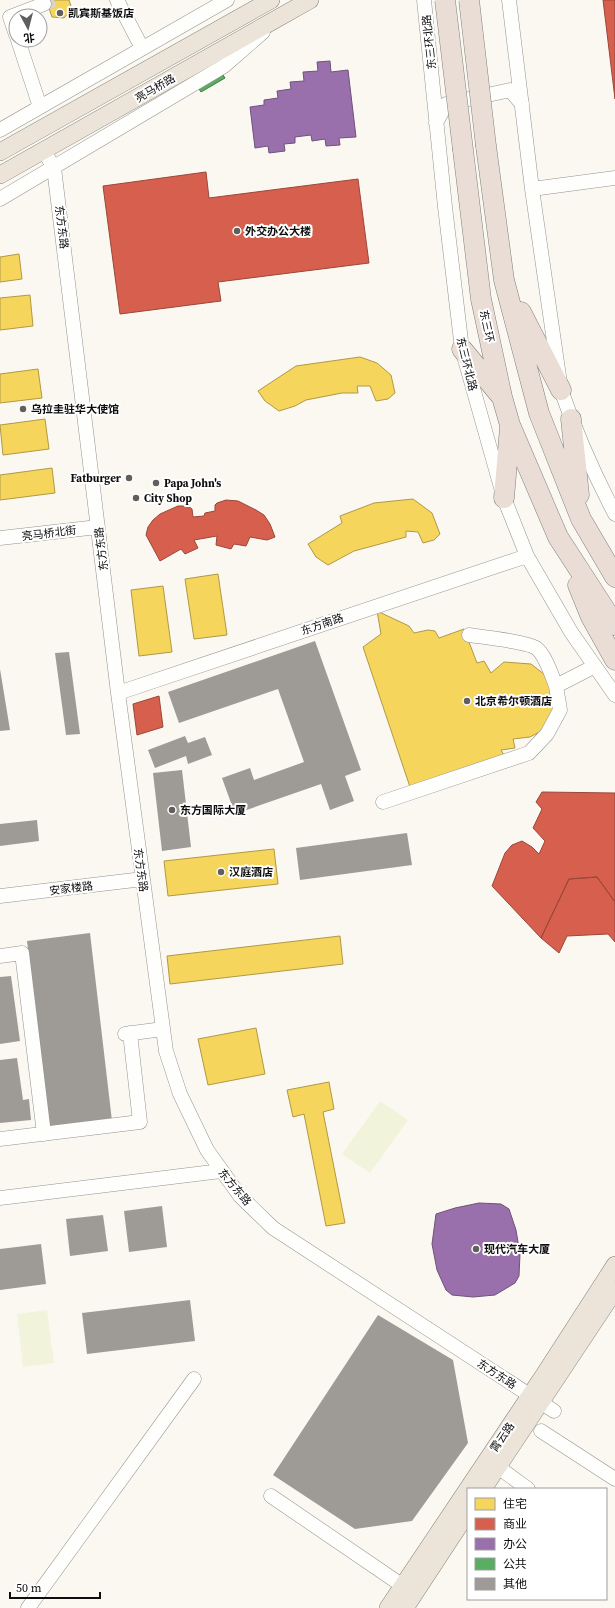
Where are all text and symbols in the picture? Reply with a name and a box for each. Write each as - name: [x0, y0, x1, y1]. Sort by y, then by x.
- place label: 凯宾斯基饭店: [68, 6, 134, 21]
- north arrow: [8, 8, 48, 48]
- marker: 凯宾斯基饭店: [55, 8, 65, 18]
- street label: 东三环北路: [419, 14, 440, 70]
- text: 北: [23, 29, 36, 46]
- street label: 亮马桥路: [132, 71, 178, 106]
- street label: 东方东路: [51, 204, 72, 250]
- place label: 外交办公大楼: [245, 224, 311, 239]
- marker: 外交办公大楼: [232, 226, 242, 236]
- street label: 东三环: [476, 308, 497, 344]
- street label: 东三环北路: [453, 336, 480, 393]
- place label: 乌拉圭驻华大使馆: [31, 402, 119, 417]
- marker: 乌拉圭驻华大使馆: [18, 404, 28, 414]
- place label: Fatburger: [71, 471, 122, 486]
- marker: Fatburger: [124, 473, 134, 483]
- place label: Papa John's: [164, 476, 221, 491]
- marker: Papa John's: [151, 478, 161, 488]
- place label: City Shop: [144, 491, 192, 506]
- marker: City Shop: [131, 493, 141, 503]
- street label: 亮马桥北街: [21, 523, 77, 544]
- street label: 东方东路: [91, 526, 112, 572]
- street label: 东方南路: [299, 610, 345, 639]
- place label: 北京希尔顿酒店: [475, 694, 552, 709]
- marker: 北京希尔顿酒店: [462, 696, 472, 706]
- place label: 东方国际大厦: [180, 803, 246, 818]
- marker: 东方国际大厦: [167, 805, 177, 815]
- street label: 东方东路: [130, 847, 151, 893]
- place label: 汉庭酒店: [229, 865, 273, 880]
- marker: 汉庭酒店: [216, 867, 226, 877]
- street label: 安家楼路: [48, 878, 94, 899]
- street label: 东方东路: [215, 1166, 255, 1209]
- place label: 现代汽车大厦: [484, 1242, 550, 1257]
- marker: 现代汽车大厦: [471, 1244, 481, 1254]
- street label: 东方东路: [474, 1356, 519, 1393]
- street label: 霄云路: [487, 1419, 518, 1455]
- legend: [467, 1488, 607, 1600]
- text: 住宅: [503, 1496, 527, 1512]
- text: 商业: [503, 1516, 527, 1532]
- text: 办公: [503, 1536, 527, 1552]
- text: 公共: [503, 1556, 527, 1572]
- scale bar: [10, 1574, 100, 1600]
- text: 其他: [503, 1576, 527, 1592]
- text: 50 m: [16, 1580, 42, 1596]

